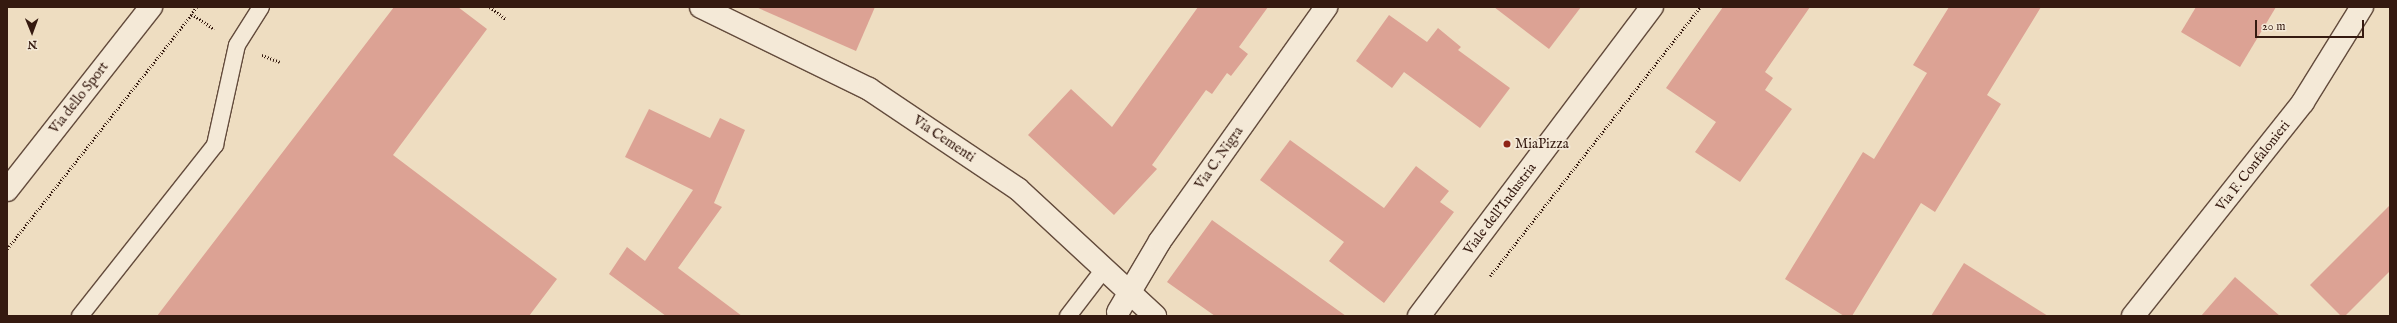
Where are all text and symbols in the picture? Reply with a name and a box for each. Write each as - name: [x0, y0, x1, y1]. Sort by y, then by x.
- north arrow: [12, 12, 52, 52]
- scale bar: [2257, 12, 2366, 38]
- text: 20 m: [2262, 19, 2285, 34]
- text: N: [27, 37, 37, 51]
- street label: Via dello Sport: [46, 59, 112, 137]
- street label: Via Cementi: [910, 112, 978, 166]
- street label: Via F. Confalonieri: [2212, 117, 2294, 215]
- street label: Via C. Nigra: [1191, 123, 1247, 193]
- place label: MiaPizza: [1515, 136, 1569, 152]
- marker: MiaPizza: [1502, 139, 1512, 149]
- street label: Viale dell'Industria: [1460, 160, 1540, 258]

